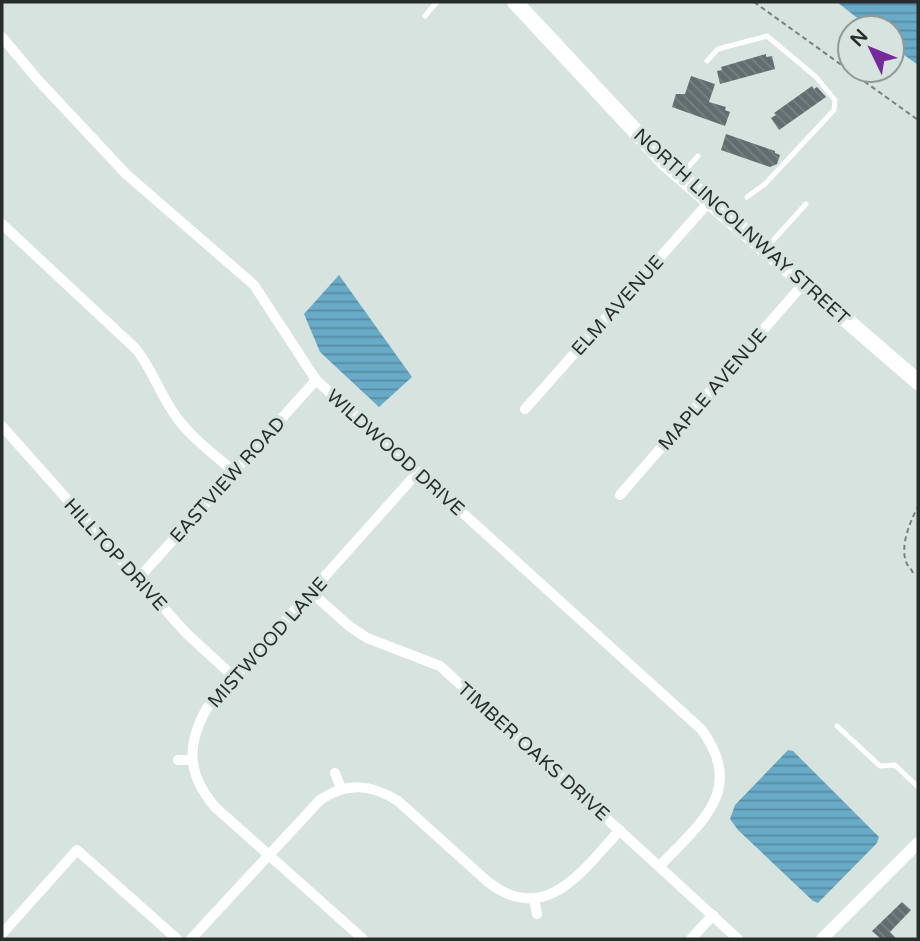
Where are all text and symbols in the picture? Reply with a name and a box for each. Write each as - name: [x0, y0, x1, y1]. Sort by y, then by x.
- north arrow: [836, 14, 906, 84]
- text: N: [846, 25, 873, 51]
- street label: NORTH LINCOLNWAY STREET: [629, 124, 854, 330]
- street label: ELM AVENUE: [567, 251, 668, 360]
- street label: MAPLE AVENUE: [654, 324, 771, 455]
- street label: WILDWOOD DRIVE: [322, 385, 469, 520]
- street label: EASTVIEW ROAD: [166, 412, 290, 547]
- street label: HILLTOP DRIVE: [59, 494, 171, 615]
- street label: MISTWOOD LANE: [203, 573, 332, 712]
- street label: TIMBER OAKS DRIVE: [453, 678, 614, 826]

